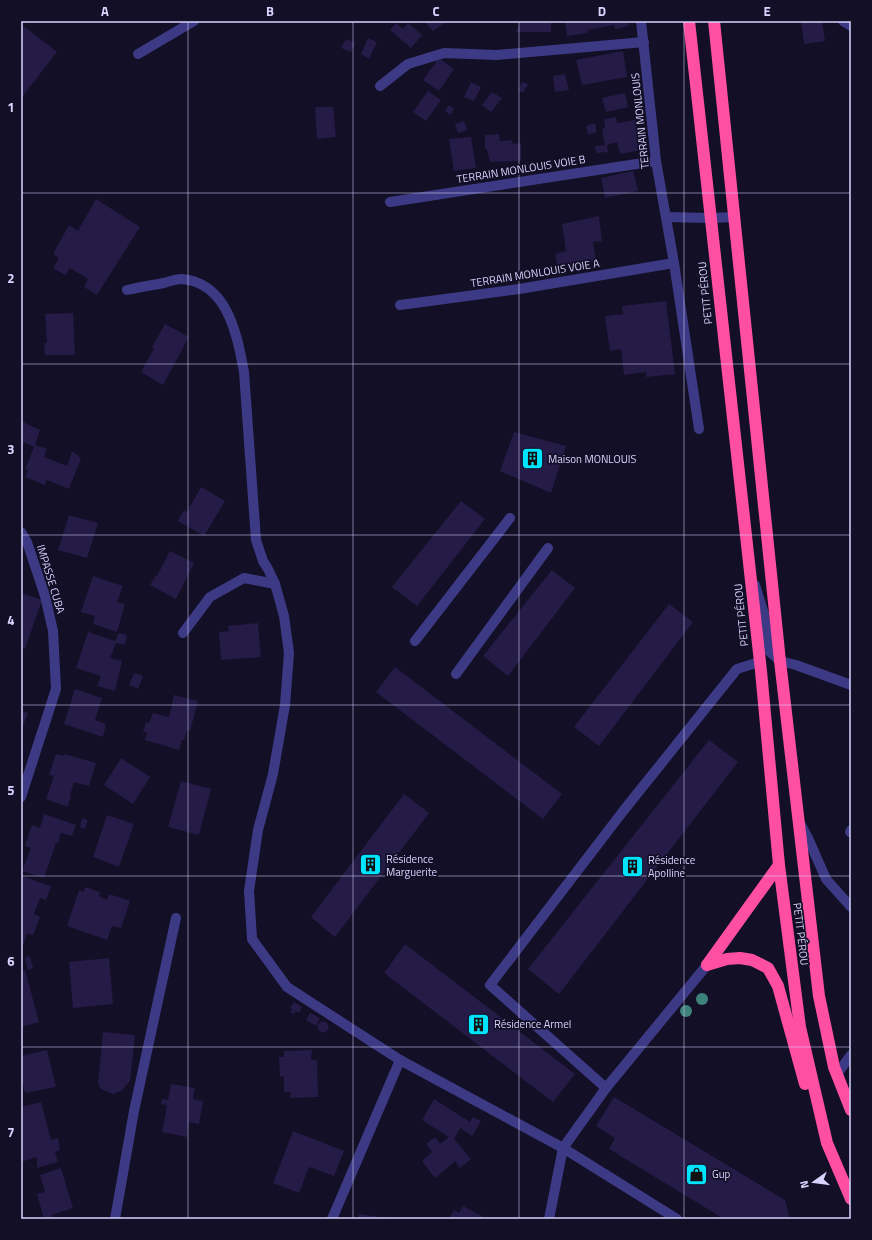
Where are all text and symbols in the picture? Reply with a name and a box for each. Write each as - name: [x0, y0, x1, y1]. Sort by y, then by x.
- text: A: [101, 1, 109, 21]
- text: B: [266, 1, 274, 21]
- text: C: [432, 1, 440, 21]
- text: D: [598, 1, 606, 21]
- text: E: [763, 1, 771, 21]
- street label: TERRAIN MONLOUIS: [627, 72, 653, 170]
- text: 1: [7, 97, 15, 117]
- street label: TERRAIN MONLOUIS VOIE B: [455, 151, 587, 187]
- street label: TERRAIN MONLOUIS VOIE A: [469, 255, 601, 291]
- street label: PETIT PÉROU: [694, 261, 716, 325]
- text: 2: [7, 268, 15, 288]
- text: 3: [7, 439, 15, 459]
- building icon: Maison MONLOUIS: [520, 446, 546, 472]
- place label: Maison MONLOUIS: [548, 451, 636, 467]
- street label: IMPASSE CUBA: [33, 543, 69, 616]
- street label: PETIT PÉROU: [730, 583, 752, 647]
- text: 4: [7, 610, 15, 630]
- text: 5: [7, 780, 15, 800]
- place label: Résidence Marguerite: [386, 851, 438, 880]
- building icon: Résidence Marguerite: [357, 852, 383, 878]
- place label: Résidence Apolline: [648, 852, 696, 881]
- building icon: Résidence Apolline: [620, 853, 646, 879]
- street label: PETIT PÉROU: [789, 902, 813, 966]
- text: 6: [7, 951, 15, 971]
- building icon: Résidence Armel: [466, 1011, 492, 1037]
- place label: Résidence Armel: [494, 1016, 571, 1032]
- text: 7: [7, 1122, 15, 1142]
- shop icon: Gup: [683, 1161, 709, 1187]
- north arrow: [794, 1162, 834, 1202]
- place label: Gup: [712, 1166, 731, 1182]
- text: N: [796, 1179, 813, 1190]

